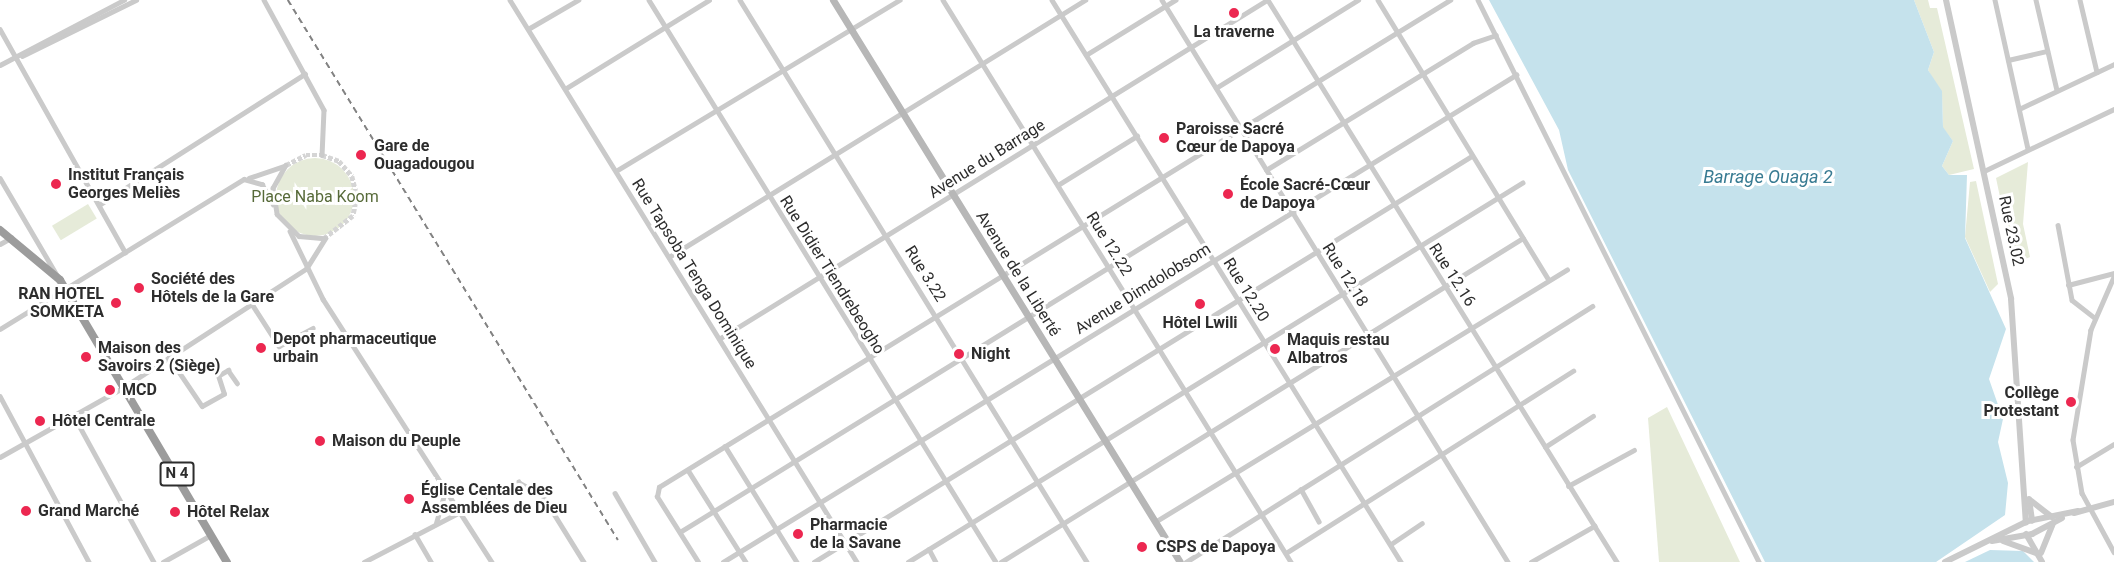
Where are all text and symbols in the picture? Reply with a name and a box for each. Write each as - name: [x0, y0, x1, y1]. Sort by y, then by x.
- marker: La traverne: [1227, 6, 1241, 20]
- place label: La traverne: [1194, 22, 1274, 42]
- street label: Avenue du Barrage: [925, 115, 1049, 203]
- place label: Paroisse Sacré Cœur de Dapoya: [1176, 119, 1295, 157]
- marker: Paroisse Sacré Cœur de Dapoya: [1157, 131, 1171, 145]
- place label: Gare de Ouagadougou: [374, 136, 474, 174]
- marker: Gare de Ouagadougou: [352, 146, 370, 164]
- place label: Institut Français Georges Meliès: [68, 165, 184, 203]
- water label: Barrage Ouaga 2: [1703, 166, 1833, 188]
- street label: Rue Tapsoba Tenga Dominique: [627, 175, 761, 373]
- place label: École Sacré-Cœur de Dapoya: [1240, 175, 1370, 213]
- marker: Institut Français Georges Meliès: [49, 177, 63, 191]
- park label: Place Naba Koom: [251, 187, 379, 207]
- marker: École Sacré-Cœur de Dapoya: [1221, 187, 1235, 201]
- street label: Rue Didier Tiendrebeogho: [775, 192, 889, 358]
- street label: Rue 23.02: [1994, 194, 2028, 268]
- street label: Avenue de la Liberté: [972, 208, 1064, 340]
- street label: Rue 12.22: [1082, 209, 1136, 279]
- street label: Avenue Dimdolobsom: [1072, 239, 1214, 339]
- street label: Rue 12.18: [1318, 240, 1372, 310]
- street label: Rue 12.16: [1425, 240, 1479, 310]
- street label: Rue 3.22: [900, 242, 950, 306]
- street label: Rue 12.20: [1219, 255, 1273, 325]
- place label: Société des Hôtels de la Gare: [151, 269, 274, 307]
- marker: Société des Hôtels de la Gare: [132, 281, 146, 295]
- place label: RAN HOTEL SOMKETA: [18, 284, 104, 322]
- marker: RAN HOTEL SOMKETA: [109, 296, 123, 310]
- marker: Hôtel Lwili: [1193, 297, 1207, 311]
- place label: Hôtel Lwili: [1162, 313, 1238, 333]
- place label: Depot pharmaceutique urbain: [273, 329, 436, 367]
- place label: Maquis restau Albatros: [1287, 330, 1389, 368]
- place label: Maison des Savoirs 2 (Siège): [98, 338, 220, 376]
- marker: Depot pharmaceutique urbain: [254, 341, 268, 355]
- marker: Maquis restau Albatros: [1268, 342, 1282, 356]
- place label: Night: [971, 344, 1010, 364]
- marker: Night: [952, 347, 966, 361]
- marker: Maison des Savoirs 2 (Siège): [79, 350, 93, 364]
- place label: MCD: [122, 380, 157, 400]
- marker: MCD: [103, 383, 117, 397]
- place label: Collège Protestant: [1983, 383, 2059, 421]
- marker: Collège Protestant: [2064, 395, 2078, 409]
- place label: Hôtel Centrale: [52, 411, 155, 431]
- marker: Hôtel Centrale: [33, 414, 47, 428]
- place label: Maison du Peuple: [332, 431, 461, 451]
- marker: Maison du Peuple: [313, 434, 327, 448]
- road number: N 4: [159, 462, 195, 486]
- place label: Église Centale des Assemblées de Dieu: [421, 480, 567, 518]
- marker: Église Centale des Assemblées de Dieu: [402, 492, 416, 506]
- place label: Grand Marché: [38, 501, 139, 521]
- place label: Hôtel Relax: [187, 502, 269, 522]
- marker: Grand Marché: [19, 504, 33, 518]
- marker: Hôtel Relax: [168, 505, 182, 519]
- place label: Pharmacie de la Savane: [810, 515, 901, 553]
- marker: Pharmacie de la Savane: [791, 527, 805, 541]
- place label: CSPS de Dapoya: [1156, 537, 1275, 557]
- marker: CSPS de Dapoya: [1133, 538, 1151, 556]

